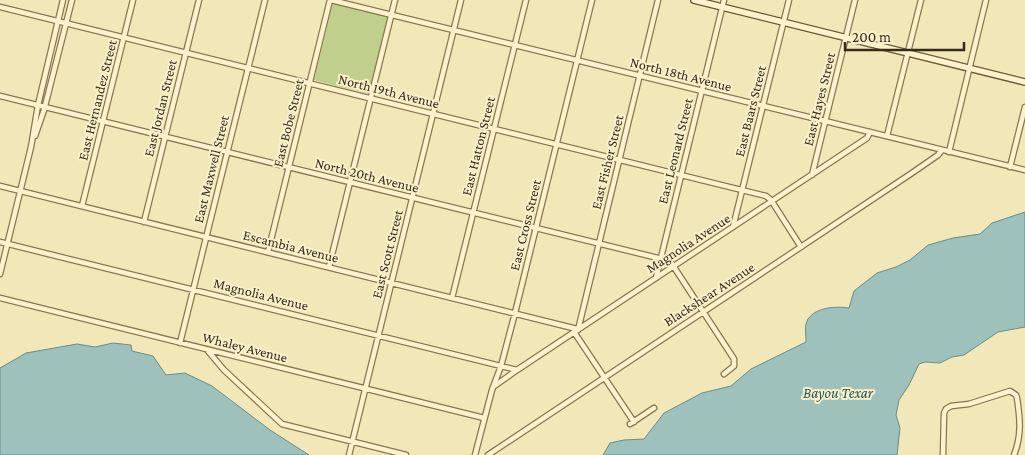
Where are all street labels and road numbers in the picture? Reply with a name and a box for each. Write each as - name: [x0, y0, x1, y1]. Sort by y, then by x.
- street label: East Hernandez Street: [74, 38, 120, 162]
- street label: East Hayes Street: [800, 50, 838, 147]
- street label: North 18th Avenue: [629, 54, 733, 94]
- street label: East Jordan Street: [140, 57, 180, 158]
- street label: East Baars Street: [731, 63, 769, 158]
- street label: North 19th Avenue: [337, 71, 441, 111]
- street label: East Bobe Street: [269, 77, 307, 169]
- street label: East Hatton Street: [458, 94, 498, 197]
- street label: East Leonard Street: [654, 96, 696, 206]
- street label: East Maxwell Street: [190, 113, 232, 225]
- street label: East Fisher Street: [588, 113, 627, 211]
- street label: North 20th Avenue: [313, 154, 421, 196]
- street label: East Cross Street: [506, 178, 544, 272]
- street label: East Scott Street: [368, 208, 406, 300]
- street label: Magnolia Avenue: [643, 210, 733, 276]
- street label: Escambia Avenue: [242, 226, 340, 266]
- street label: Blackshear Avenue: [661, 259, 757, 329]
- street label: Magnolia Avenue: [212, 275, 310, 313]
- street label: Whaley Avenue: [201, 329, 289, 365]

